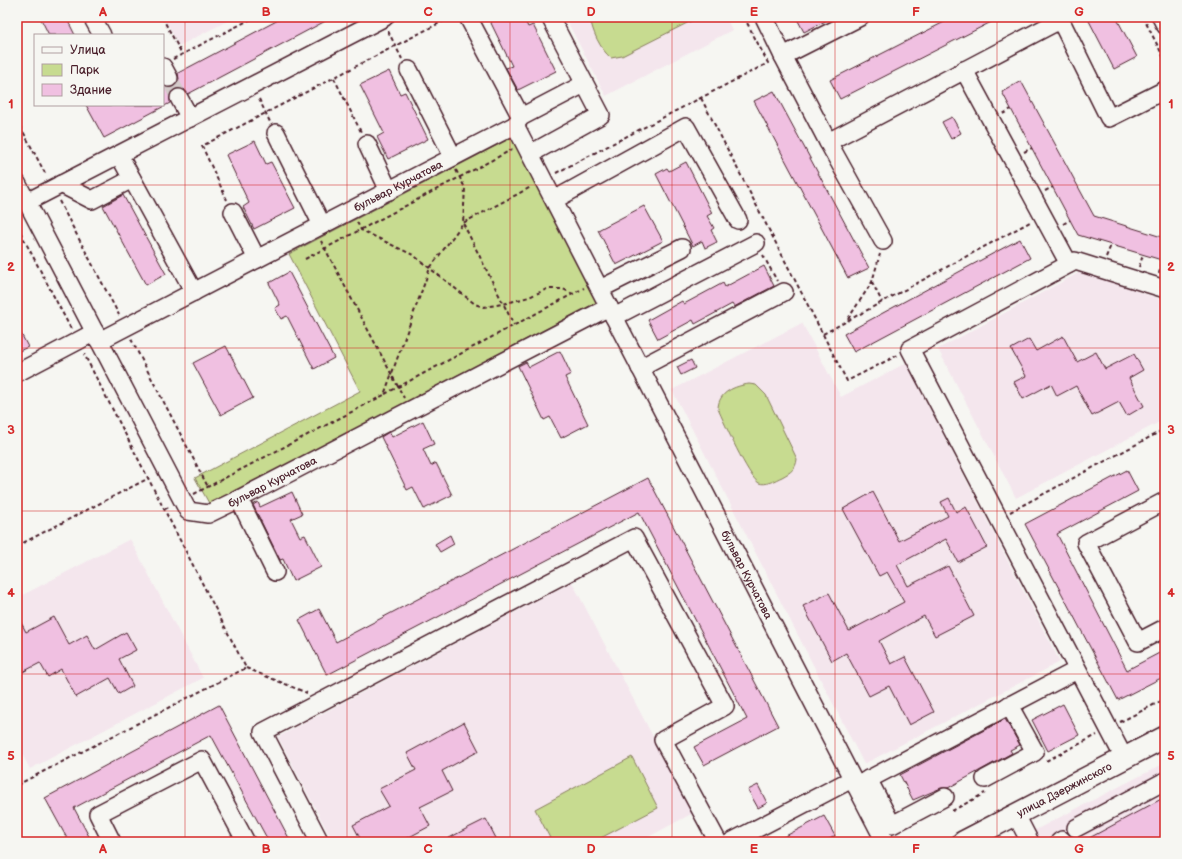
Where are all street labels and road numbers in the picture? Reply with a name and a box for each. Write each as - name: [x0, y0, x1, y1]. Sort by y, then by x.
- street label: бульвар Курчатова: [352, 157, 445, 214]
- street label: бульвар Курчатова: [226, 453, 319, 510]
- street label: бульвар Курчатова: [719, 528, 775, 622]
- street label: улица Дзержинского: [1014, 759, 1114, 819]

